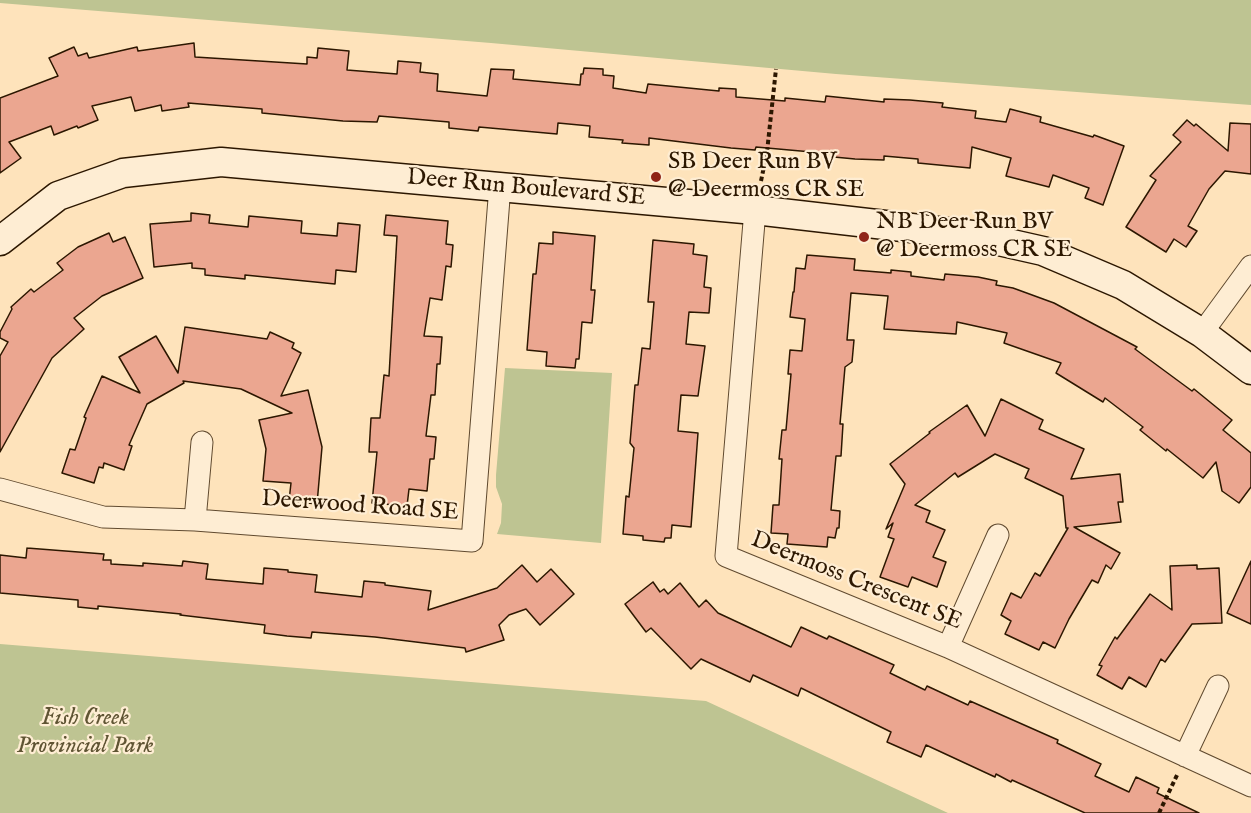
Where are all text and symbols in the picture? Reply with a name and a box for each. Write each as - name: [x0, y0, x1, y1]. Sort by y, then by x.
- place label: SB Deer Run BV @ Deermoss CR SE: [668, 149, 864, 205]
- street label: Deer Run Boulevard SE: [406, 164, 646, 214]
- marker: SB Deer Run BV @ Deermoss CR SE: [649, 170, 663, 184]
- place label: NB Deer Run BV @ Deermoss CR SE: [876, 209, 1072, 265]
- marker: NB Deer Run BV @ Deermoss CR SE: [857, 230, 871, 244]
- street label: Deerwood Road SE: [260, 486, 460, 528]
- street label: Deermoss Crescent SE: [746, 526, 966, 638]
- park label: Fish Creek Provincial Park: [17, 705, 153, 761]

